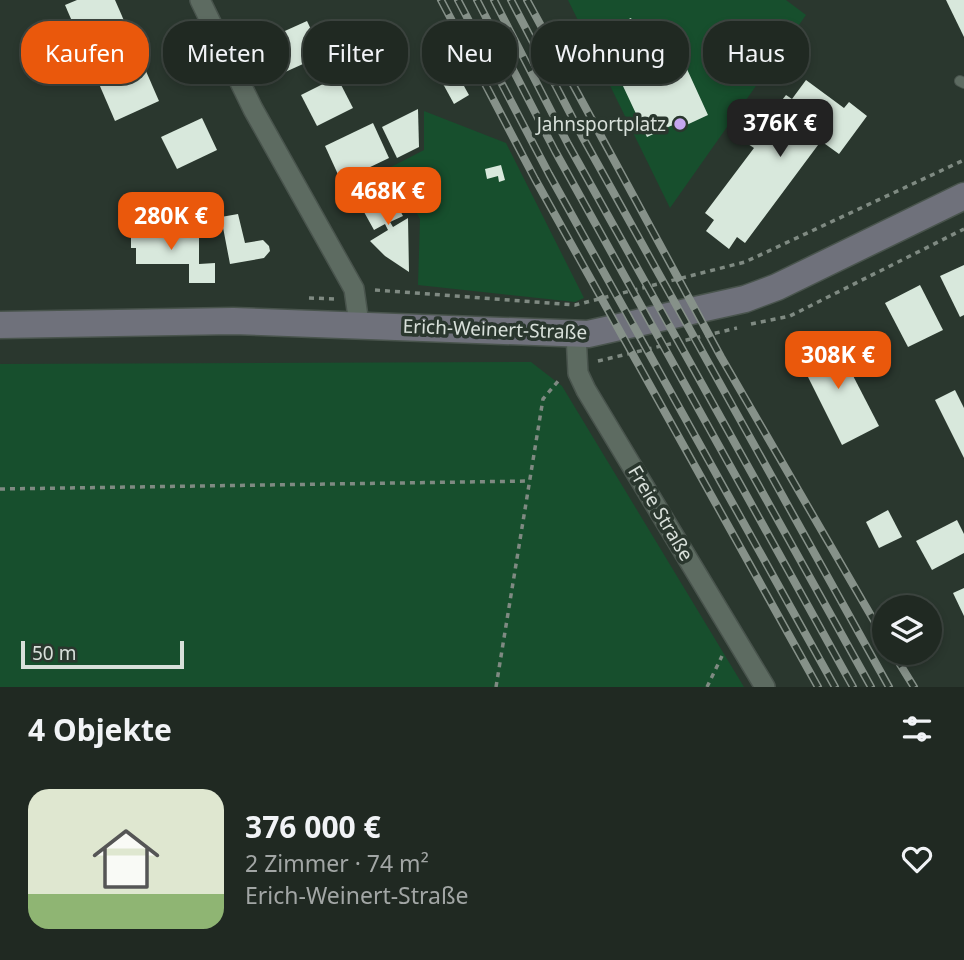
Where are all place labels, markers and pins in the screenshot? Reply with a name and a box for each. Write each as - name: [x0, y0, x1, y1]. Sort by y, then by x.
- pin: 376K €: [723, 100, 837, 159]
- place label: Jahnsportplatz: [535, 111, 666, 137]
- marker: Jahnsportplatz: [672, 116, 688, 132]
- pin: 468K €: [331, 168, 445, 227]
- pin: 280K €: [114, 192, 228, 252]
- pin: 308K €: [781, 332, 895, 391]

